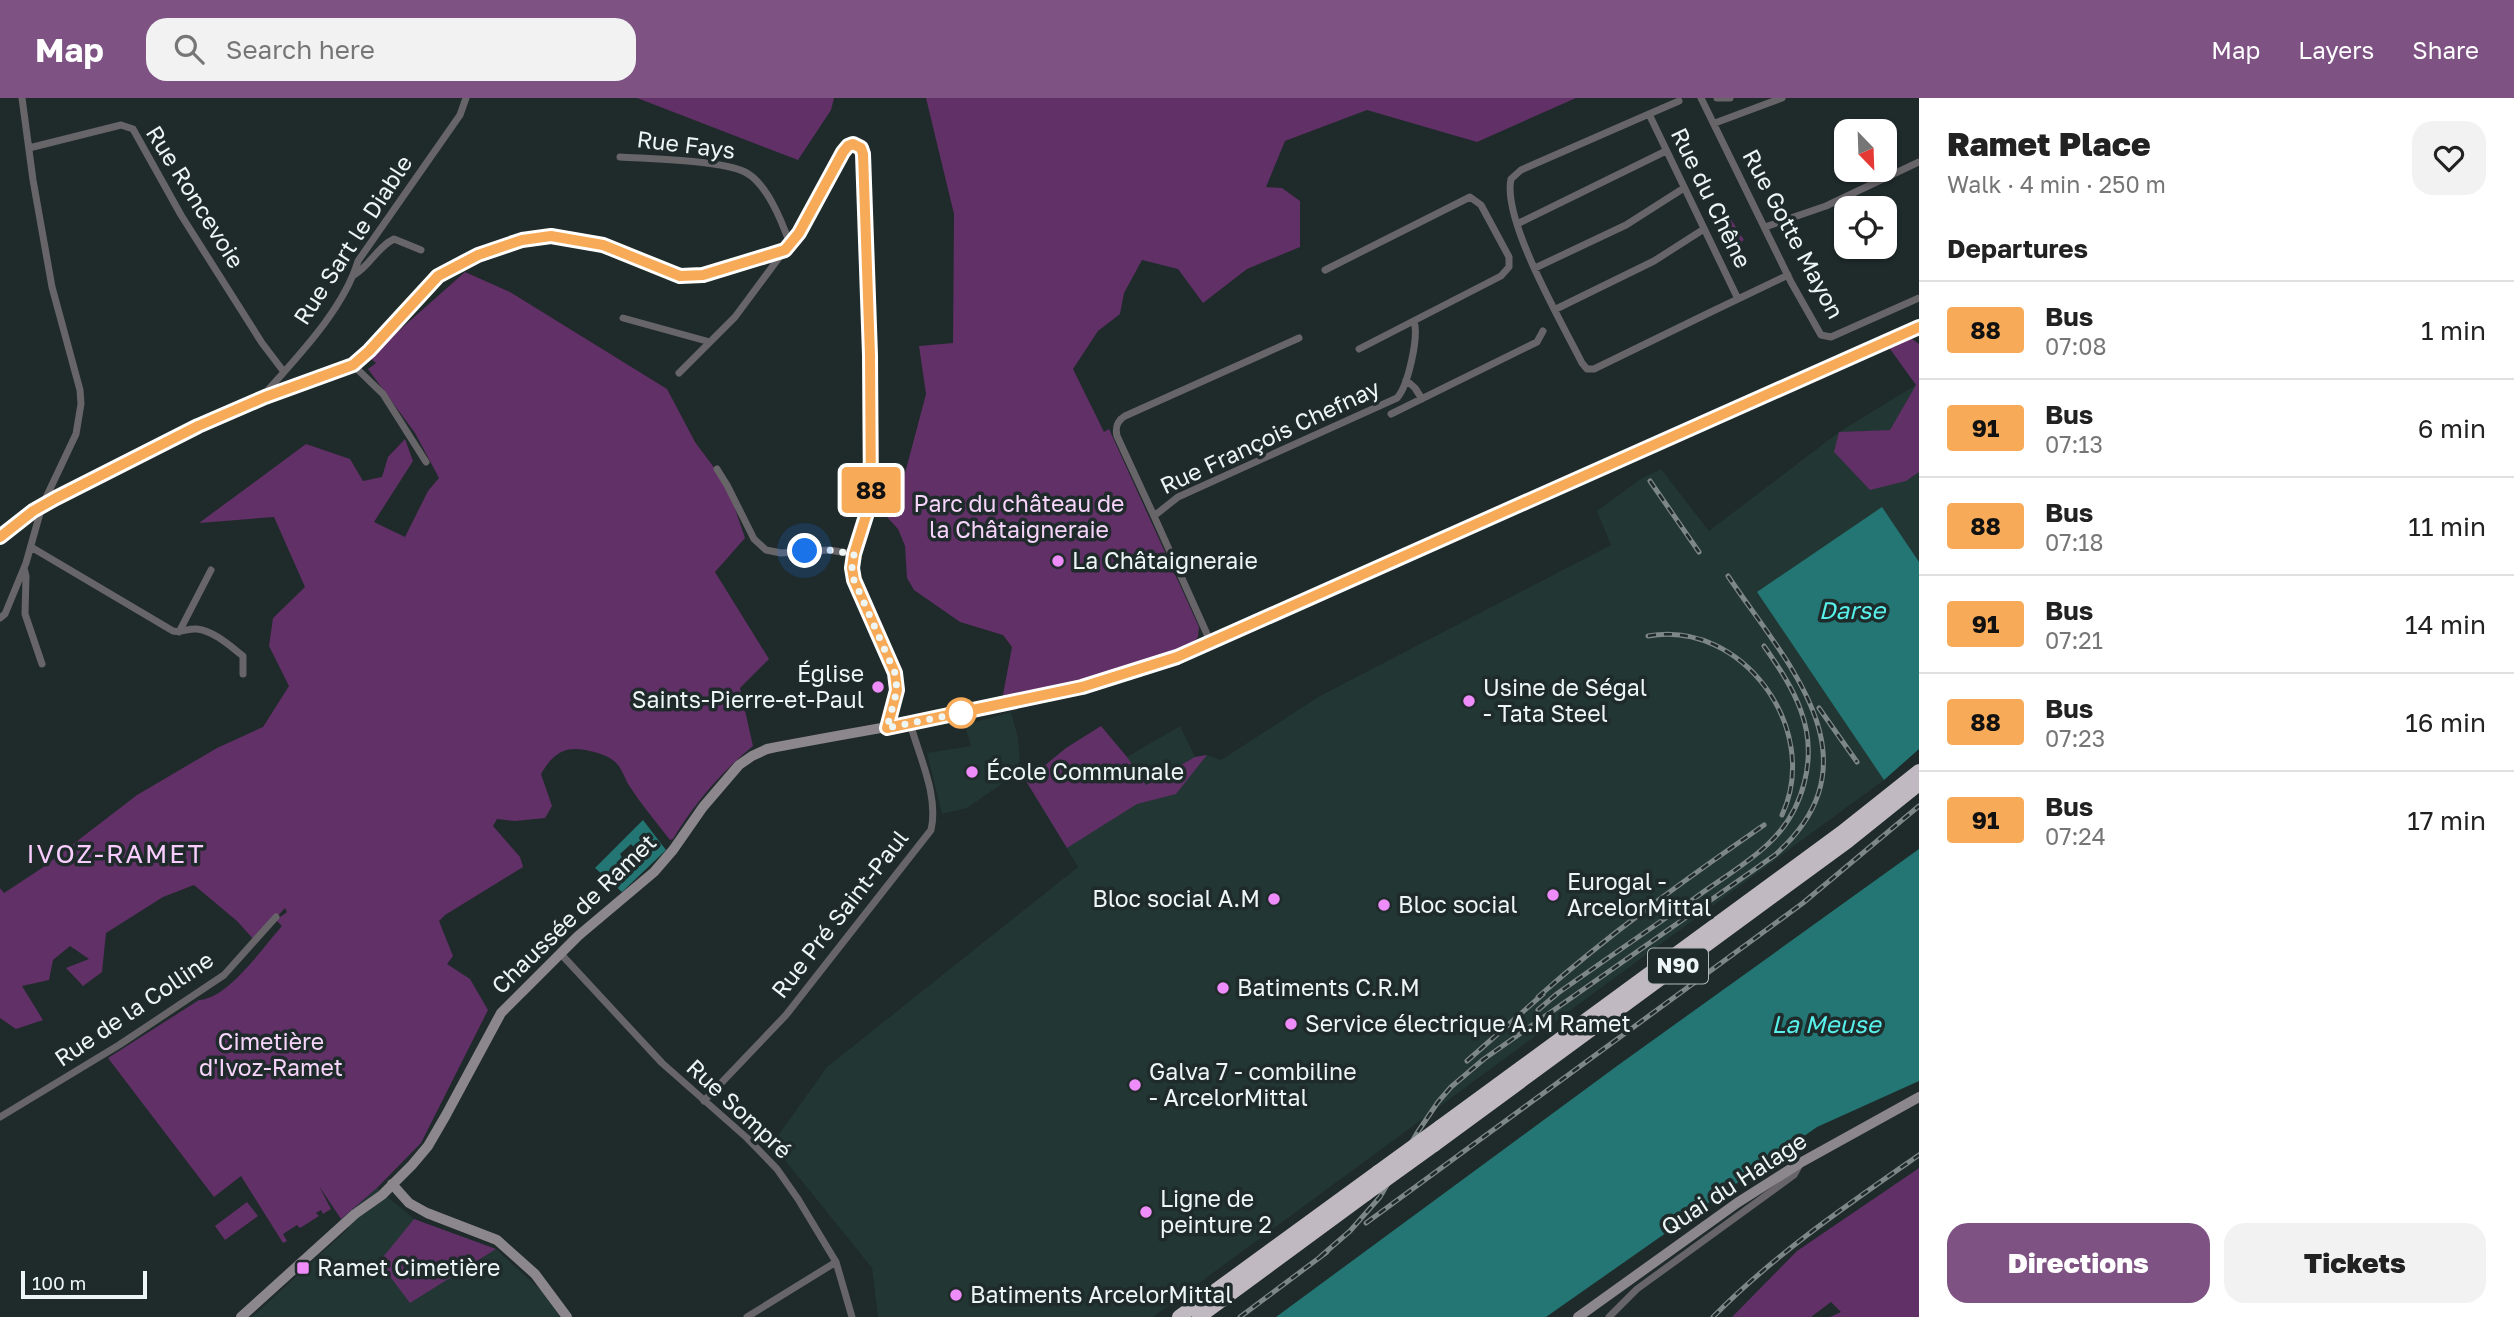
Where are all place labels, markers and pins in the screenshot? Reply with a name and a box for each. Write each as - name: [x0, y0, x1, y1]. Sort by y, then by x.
- place label: La Châtaigneraie: [1072, 546, 1258, 574]
- marker: La Châtaigneraie: [1050, 553, 1066, 569]
- place label: Église Saints-Pierre-et-Paul: [632, 659, 864, 713]
- place label: Usine de Ségal - Tata Steel: [1483, 673, 1647, 727]
- marker: Église Saints-Pierre-et-Paul: [870, 679, 886, 695]
- marker: Usine de Ségal - Tata Steel: [1461, 693, 1477, 709]
- unlabelled marker: [946, 698, 976, 728]
- place label: École Communale: [986, 757, 1184, 785]
- marker: École Communale: [964, 764, 980, 780]
- place label: Eurogal - ArcelorMittal: [1567, 867, 1711, 921]
- place label: Bloc social A.M: [1092, 884, 1260, 912]
- marker: Eurogal - ArcelorMittal: [1545, 887, 1561, 903]
- place label: Bloc social: [1398, 890, 1518, 918]
- marker: Bloc social A.M: [1266, 891, 1282, 907]
- marker: Bloc social: [1376, 897, 1392, 913]
- place label: Batiments C.R.M: [1237, 973, 1420, 1001]
- marker: Batiments C.R.M: [1215, 980, 1231, 996]
- place label: Service électrique A.M Ramet: [1305, 1009, 1631, 1037]
- marker: Service électrique A.M Ramet: [1283, 1016, 1299, 1032]
- place label: Galva 7 - combiline - ArcelorMittal: [1149, 1057, 1356, 1111]
- marker: Galva 7 - combiline - ArcelorMittal: [1127, 1077, 1143, 1093]
- place label: Ligne de peinture 2: [1160, 1184, 1272, 1238]
- marker: Ligne de peinture 2: [1138, 1204, 1154, 1220]
- place label: Ramet Cimetière: [317, 1253, 500, 1281]
- marker: Ramet Cimetière: [295, 1260, 311, 1276]
- place label: Batiments ArcelorMittal: [970, 1280, 1233, 1308]
- marker: Batiments ArcelorMittal: [948, 1287, 964, 1303]

